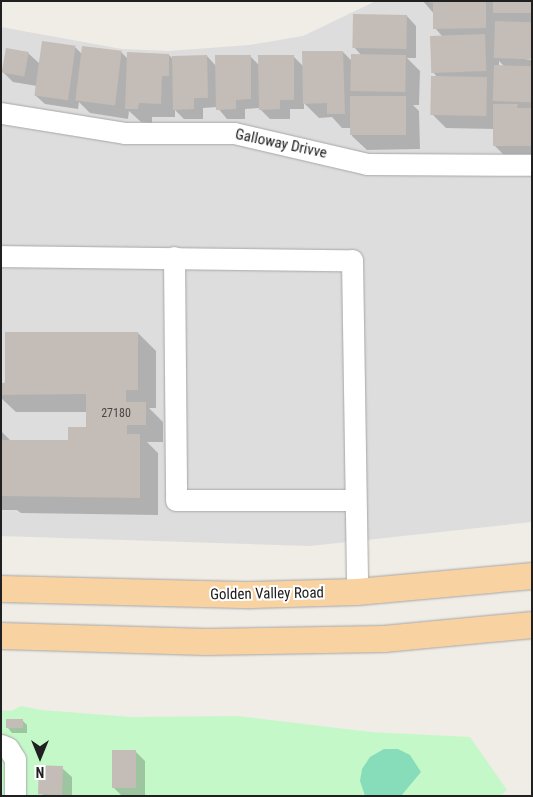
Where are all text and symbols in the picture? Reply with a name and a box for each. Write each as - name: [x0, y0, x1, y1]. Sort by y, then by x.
- street label: Galloway Drivve: [233, 125, 329, 163]
- house number: 27180: [101, 407, 131, 421]
- street label: Golden Valley Road: [210, 584, 324, 604]
- north arrow: [15, 732, 65, 782]
- text: N: [36, 764, 44, 780]

